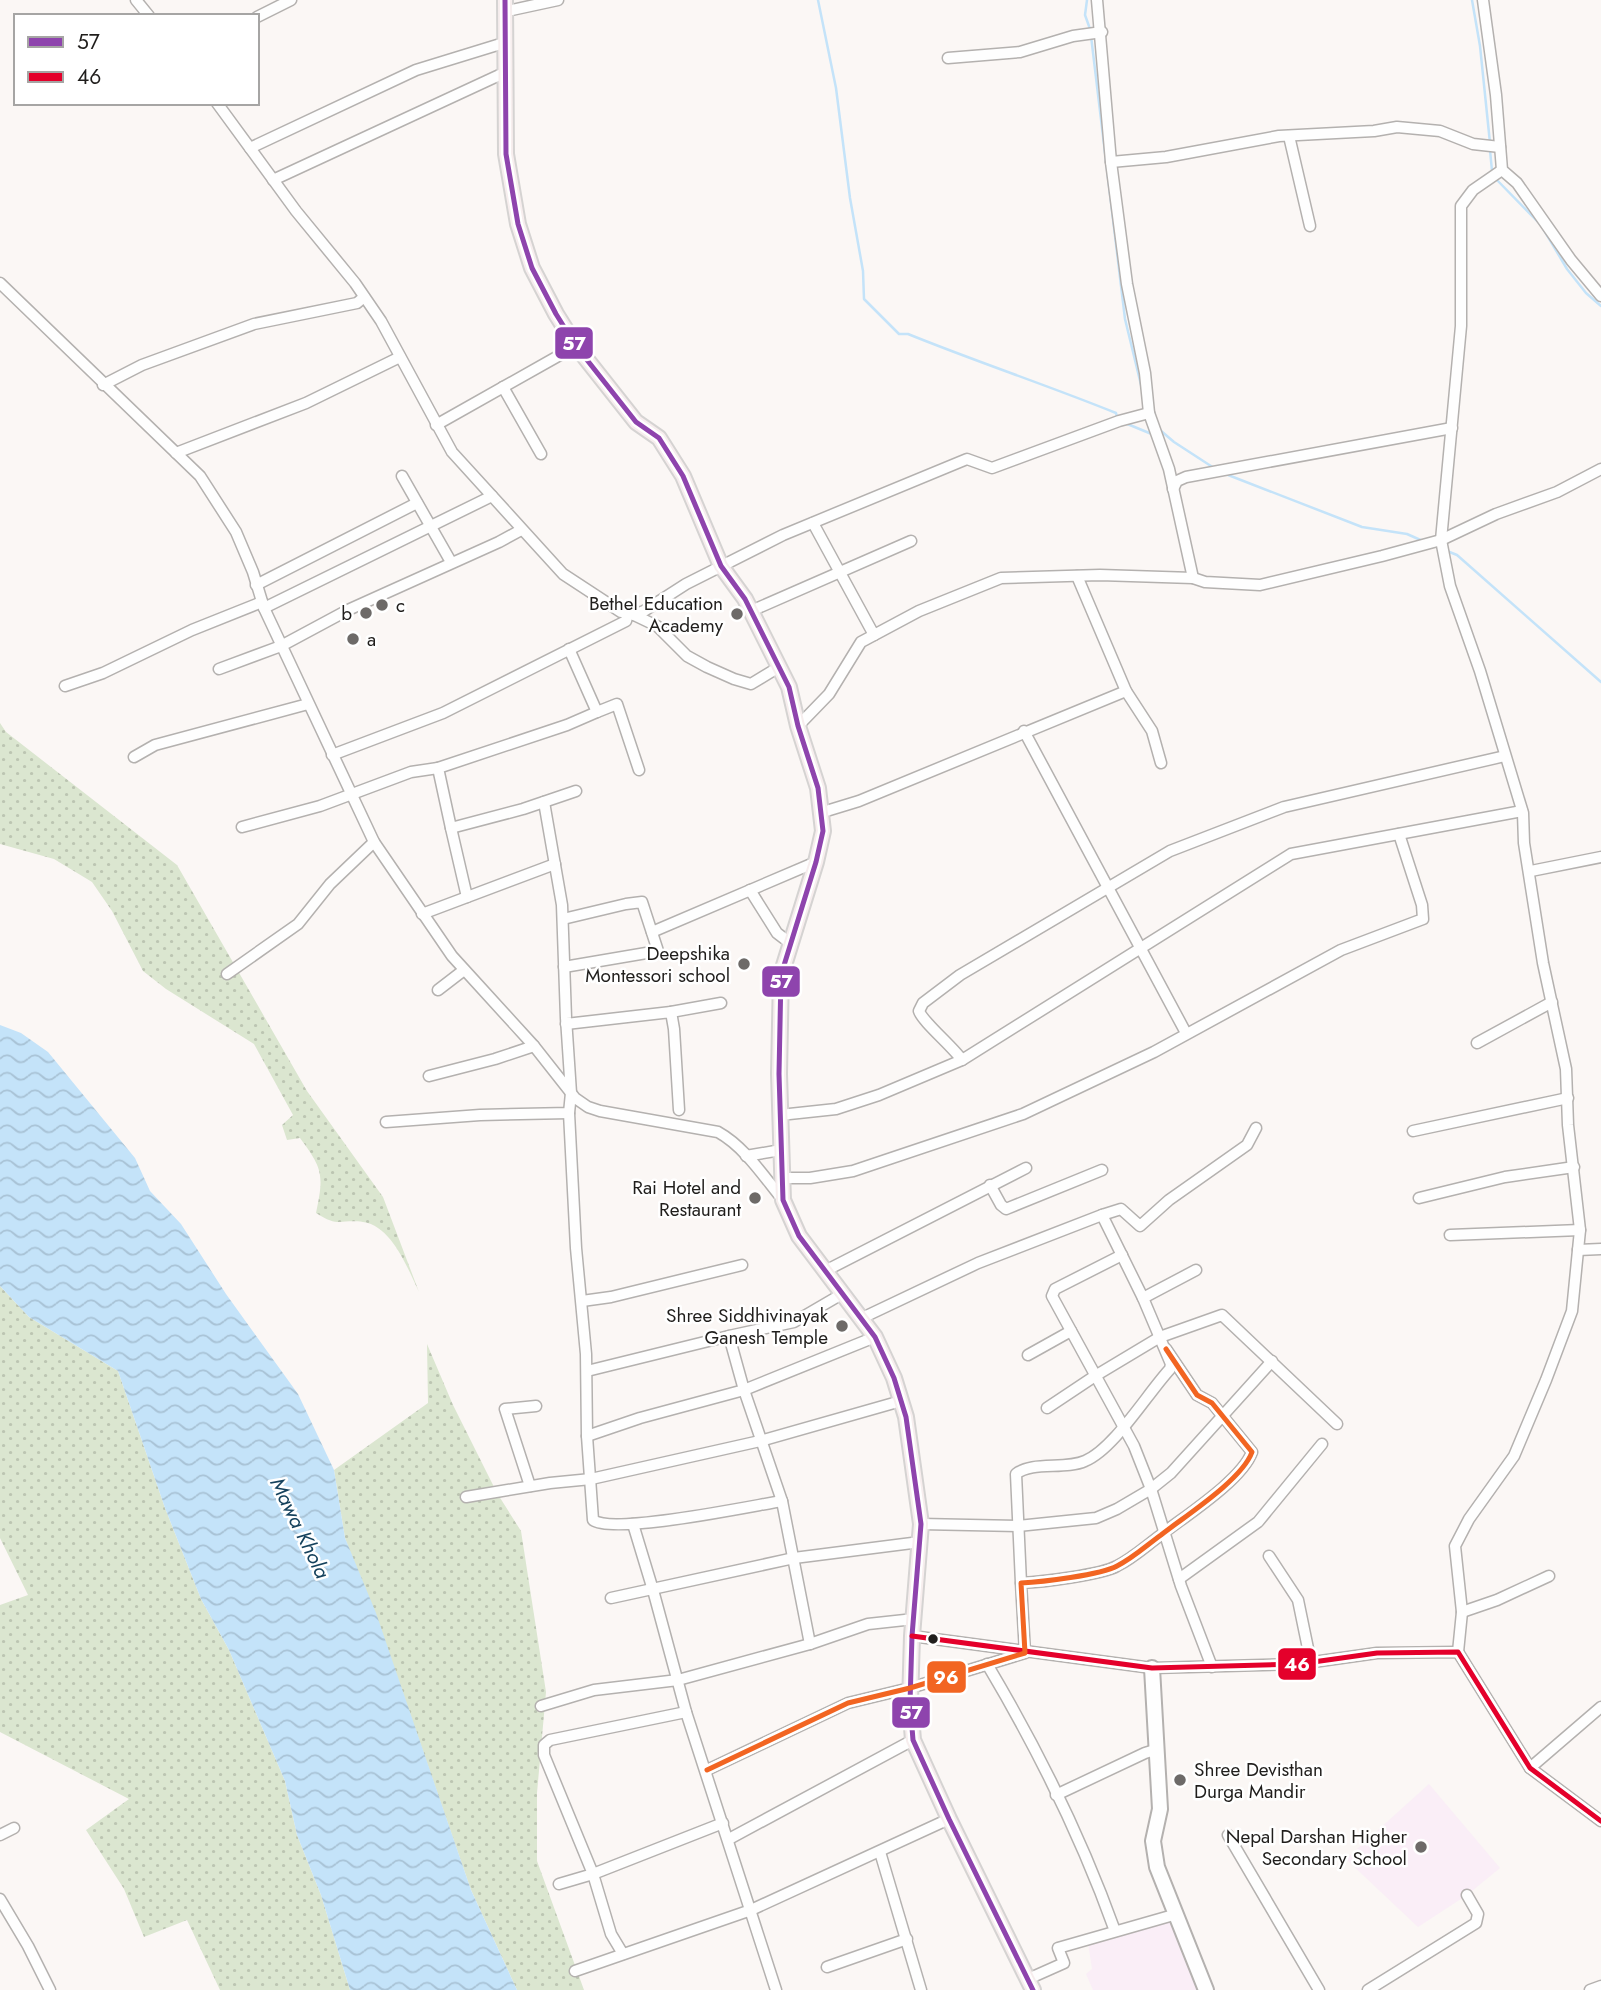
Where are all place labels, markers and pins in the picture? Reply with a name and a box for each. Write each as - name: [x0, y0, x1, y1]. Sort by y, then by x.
- place label: Bethel Education Academy: [589, 590, 724, 639]
- place label: c: [396, 592, 405, 619]
- marker: c: [374, 597, 390, 613]
- place label: b: [341, 600, 352, 627]
- marker: b: [358, 605, 374, 621]
- marker: Bethel Education Academy: [729, 606, 745, 622]
- place label: a: [367, 626, 376, 653]
- marker: a: [345, 631, 361, 647]
- place label: Deepshika Montessori school: [585, 940, 730, 989]
- marker: Deepshika Montessori school: [736, 956, 752, 972]
- place label: Rai Hotel and Restaurant: [632, 1174, 741, 1223]
- marker: Rai Hotel and Restaurant: [747, 1190, 763, 1206]
- place label: Shree Siddhivinayak Ganesh Temple: [666, 1302, 829, 1351]
- marker: Shree Siddhivinayak Ganesh Temple: [834, 1318, 850, 1334]
- unlabelled marker: [926, 1632, 940, 1646]
- place label: Shree Devisthan Durga Mandir: [1194, 1756, 1323, 1805]
- marker: Shree Devisthan Durga Mandir: [1172, 1772, 1188, 1788]
- place label: Nepal Darshan Higher Secondary School: [1226, 1823, 1407, 1872]
- marker: Nepal Darshan Higher Secondary School: [1413, 1839, 1429, 1855]

